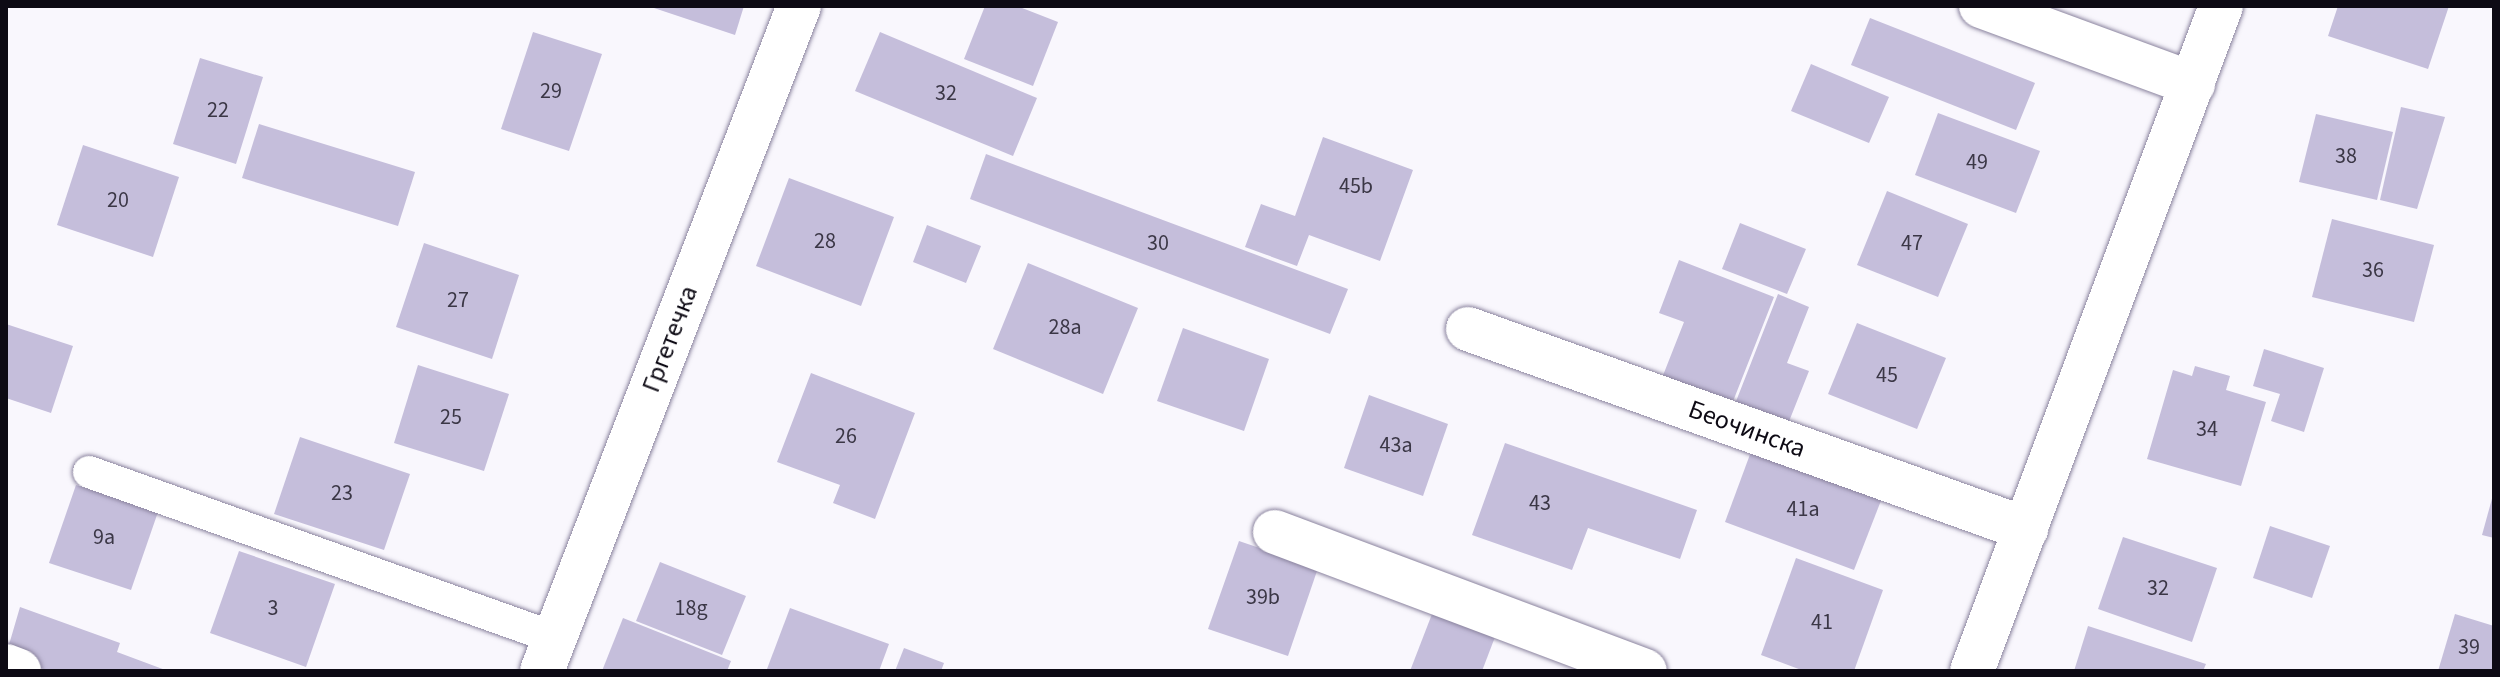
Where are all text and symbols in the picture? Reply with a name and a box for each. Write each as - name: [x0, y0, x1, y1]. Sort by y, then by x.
- house number: 29: [540, 79, 562, 105]
- house number: 32: [935, 81, 957, 107]
- house number: 22: [207, 98, 229, 124]
- house number: 38: [2335, 144, 2357, 170]
- house number: 49: [1966, 150, 1988, 176]
- house number: 45b: [1339, 174, 1373, 200]
- house number: 20: [107, 188, 129, 214]
- house number: 28: [814, 229, 836, 255]
- house number: 30: [1147, 231, 1169, 257]
- house number: 47: [1901, 231, 1923, 257]
- house number: 36: [2362, 258, 2384, 284]
- street label: Гргетечка: [635, 281, 705, 397]
- house number: 27: [447, 288, 469, 314]
- house number: 28a: [1049, 315, 1081, 341]
- house number: 45: [1876, 363, 1898, 389]
- street label: Беочинска: [1684, 393, 1810, 465]
- house number: 25: [440, 405, 462, 431]
- house number: 34: [2196, 417, 2218, 443]
- house number: 26: [835, 424, 857, 450]
- house number: 43a: [1380, 433, 1412, 459]
- house number: 23: [331, 481, 353, 507]
- house number: 43: [1529, 491, 1551, 517]
- house number: 41a: [1787, 497, 1819, 523]
- house number: 9a: [93, 525, 115, 551]
- house number: 32: [2147, 576, 2169, 602]
- house number: 39b: [1246, 585, 1280, 611]
- house number: 3: [268, 596, 278, 622]
- house number: 18g: [675, 596, 707, 622]
- house number: 41: [1811, 610, 1833, 636]
- house number: 39: [2458, 635, 2480, 661]

